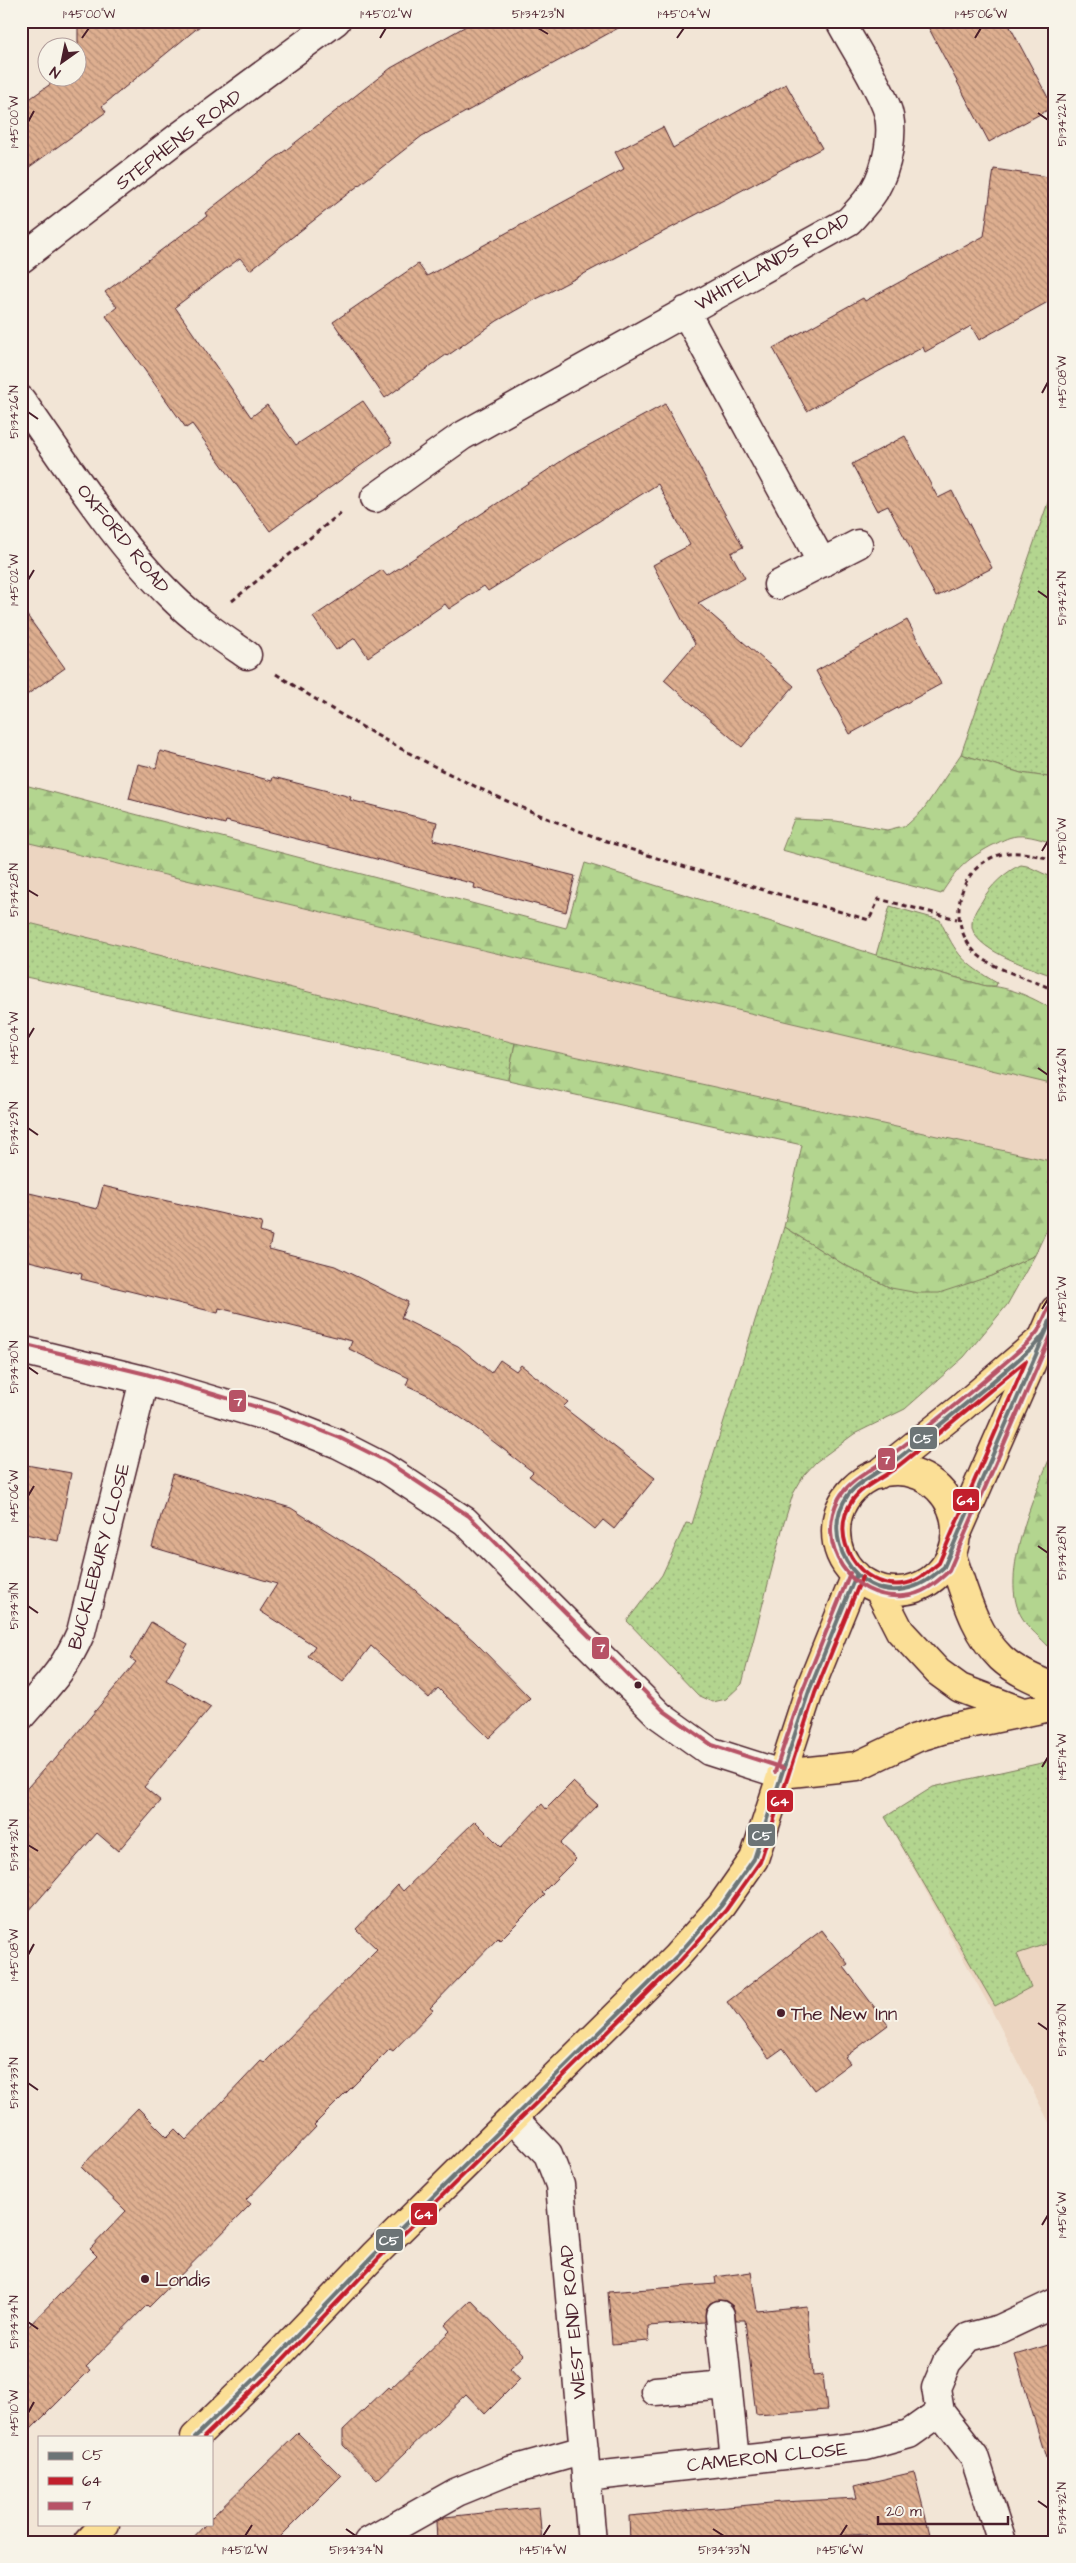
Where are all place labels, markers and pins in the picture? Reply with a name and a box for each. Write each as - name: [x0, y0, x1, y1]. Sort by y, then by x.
- unlabelled marker: [633, 1680, 643, 1690]
- place label: The New Inn: [791, 2001, 897, 2028]
- marker: The New Inn: [775, 2007, 787, 2019]
- place label: Londis: [155, 2267, 211, 2294]
- marker: Londis: [139, 2273, 151, 2285]

